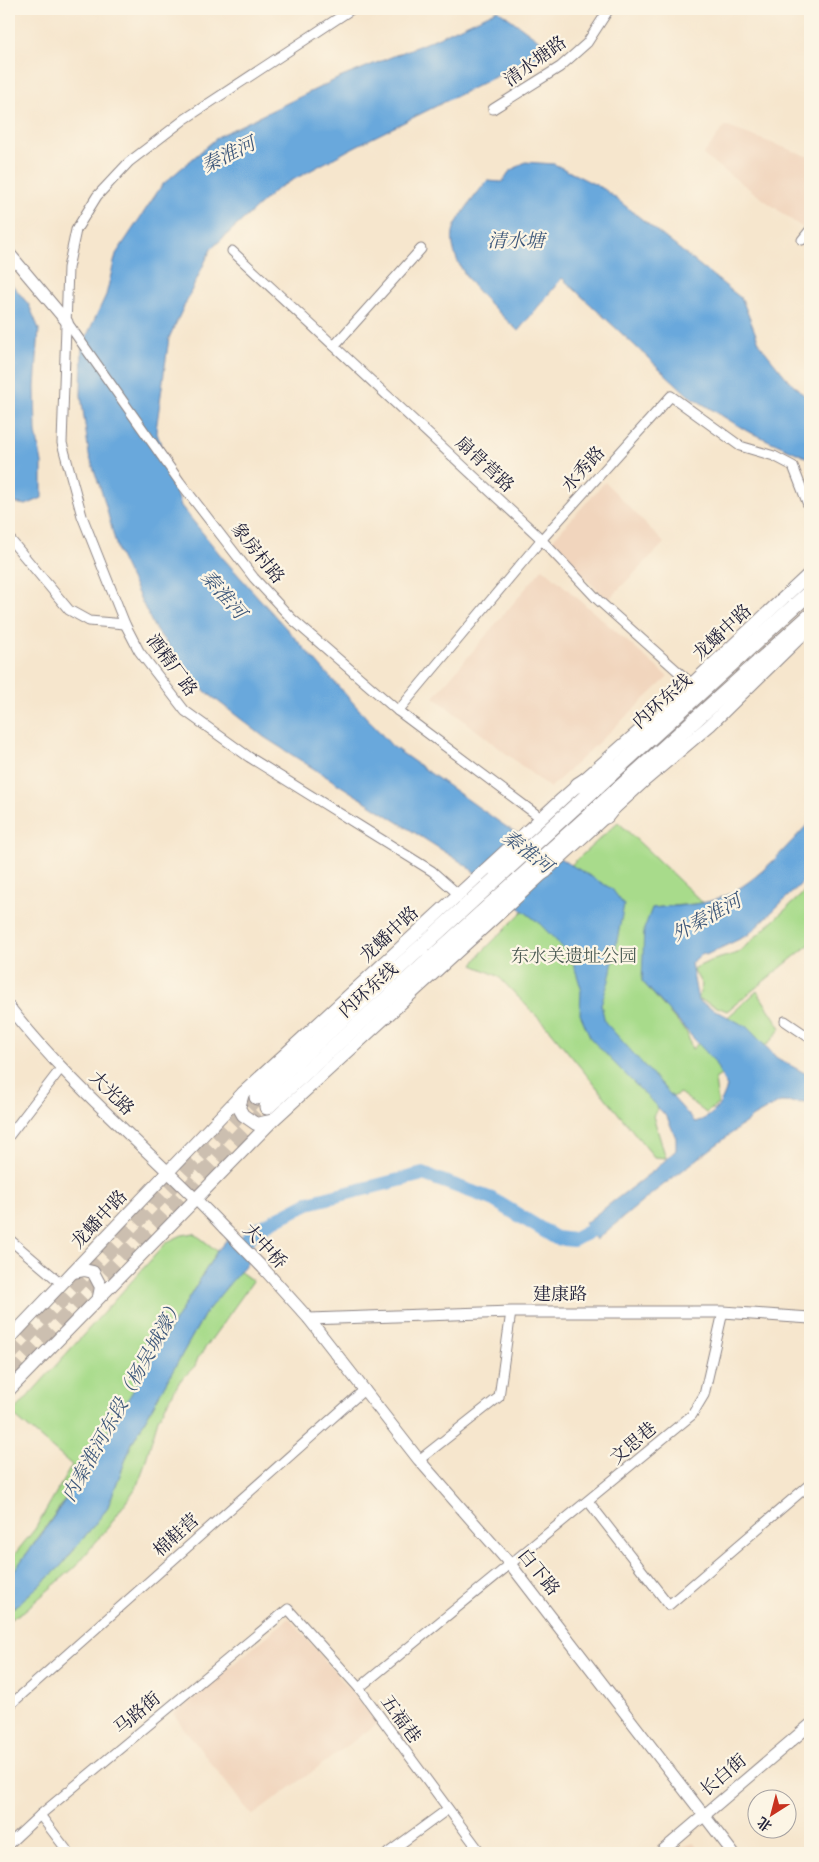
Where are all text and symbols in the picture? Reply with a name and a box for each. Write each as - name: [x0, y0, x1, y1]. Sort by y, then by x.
- street label: 清水塘路: [499, 31, 572, 93]
- water label: 秦淮河: [198, 130, 263, 180]
- water label: 清水塘: [487, 229, 547, 255]
- street label: 扇骨营路: [449, 431, 519, 499]
- street label: 水秀路: [557, 442, 611, 498]
- street label: 象房村路: [224, 518, 289, 590]
- water label: 秦淮河: [194, 565, 253, 628]
- street label: 龙蟠中路: [688, 599, 758, 667]
- street label: 酒精厂路: [140, 629, 202, 702]
- street label: 内环东线: [628, 669, 698, 735]
- water label: 秦淮河: [496, 825, 560, 882]
- water label: 外秦淮河: [667, 888, 749, 949]
- street label: 龙蟠中路: [355, 901, 425, 969]
- park label: 东水关遗址公园: [511, 945, 637, 970]
- street label: 内环东线: [334, 958, 404, 1024]
- street label: 大光路: [83, 1066, 139, 1122]
- street label: 龙蟠中路: [66, 1185, 134, 1255]
- street label: 大中桥: [236, 1219, 291, 1275]
- street label: 建康路: [533, 1283, 587, 1308]
- water label: 内秦淮河东段（杨吴城濠）: [57, 1295, 190, 1507]
- street label: 文思巷: [605, 1417, 663, 1471]
- street label: 棉鞋营: [149, 1509, 205, 1563]
- street label: 白下路: [511, 1544, 565, 1602]
- street label: 马路街: [109, 1687, 167, 1741]
- street label: 五福巷: [374, 1691, 426, 1749]
- street label: 长白街: [695, 1749, 753, 1803]
- north arrow: [746, 1790, 796, 1840]
- text: 北: [754, 1812, 776, 1835]

